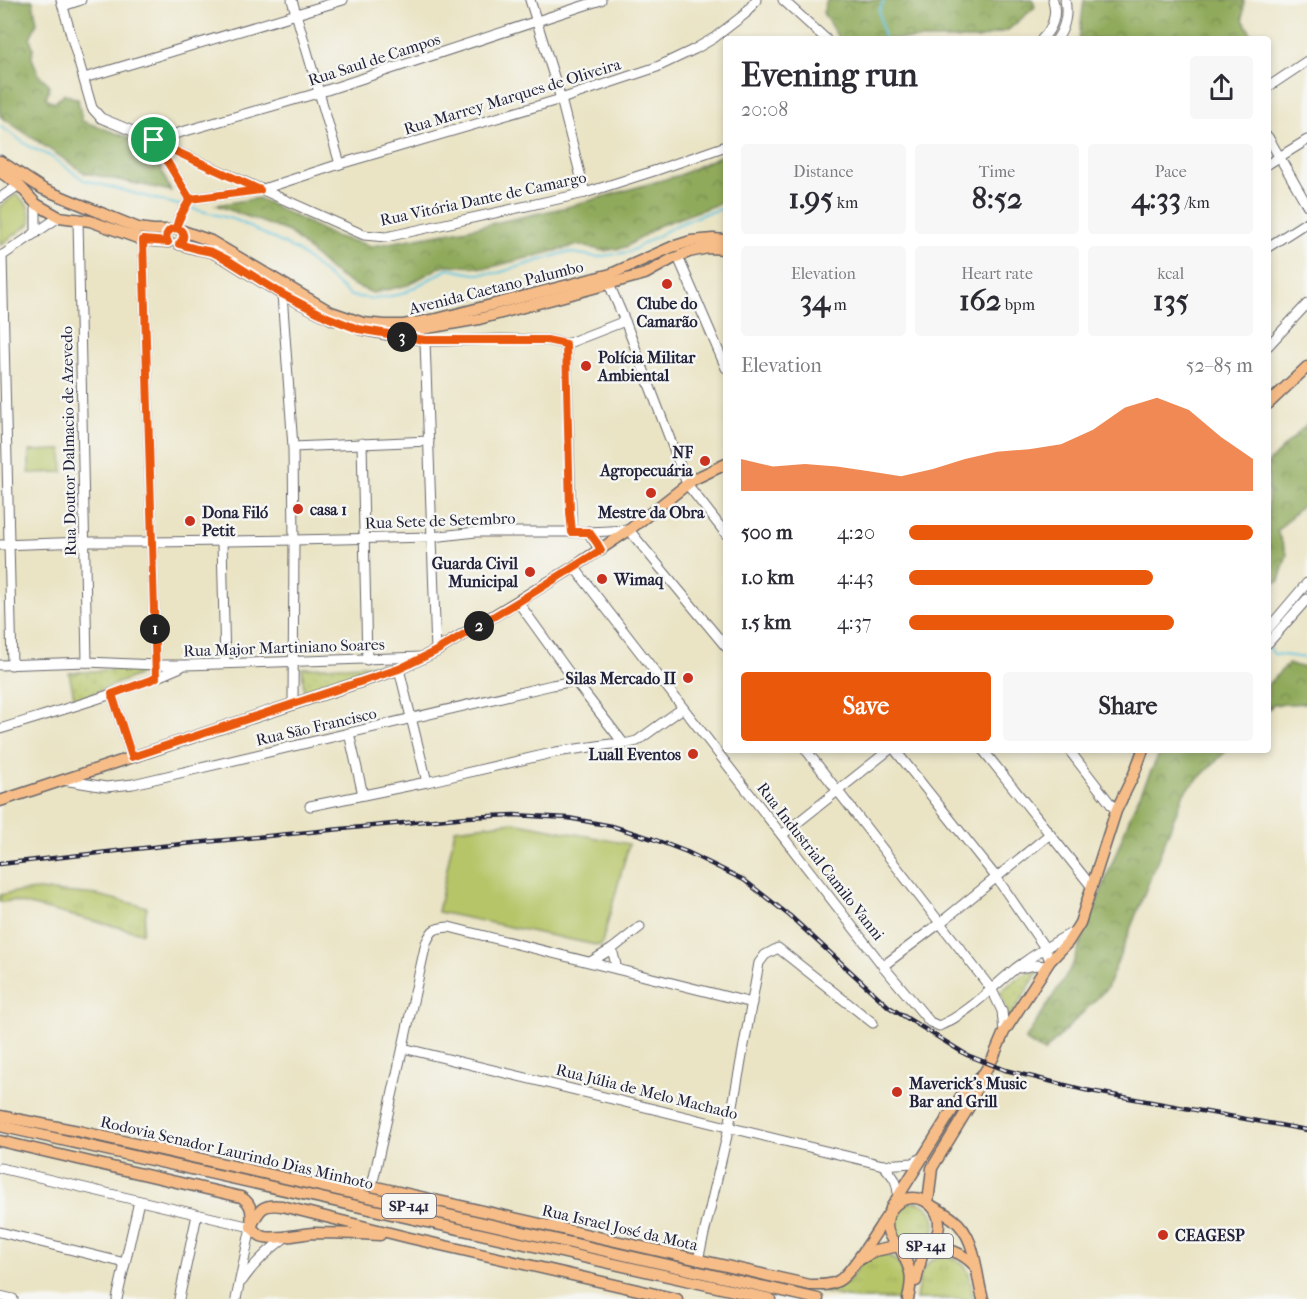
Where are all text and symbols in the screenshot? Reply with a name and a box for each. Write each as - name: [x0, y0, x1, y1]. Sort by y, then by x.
- street label: Rua Saul de Campos: [306, 29, 443, 90]
- street label: Rua Marrey Marques de Oliveira: [401, 54, 624, 139]
- text: Evening run: [741, 56, 918, 95]
- button: share: [1190, 56, 1253, 119]
- text: 20:08: [741, 98, 788, 121]
- pin: [128, 114, 179, 165]
- icon: arrive: [137, 123, 170, 156]
- text: Distance: [793, 162, 853, 181]
- text: Time: [979, 162, 1015, 181]
- text: Pace: [1155, 162, 1187, 181]
- street label: Rua Vitória Dante de Camargo: [378, 167, 588, 230]
- text: 1.95: [788, 181, 833, 216]
- text: 8:52: [972, 181, 1022, 216]
- text: 4:33: [1131, 181, 1181, 216]
- text: km: [833, 193, 858, 212]
- text: /km: [1181, 193, 1210, 212]
- street label: Avenida Caetano Palumbo: [406, 257, 585, 319]
- text: Elevation: [791, 264, 856, 283]
- text: Heart rate: [961, 264, 1033, 283]
- text: kcal: [1157, 264, 1184, 283]
- marker: Clube do Camarão: [660, 277, 674, 291]
- text: 34: [800, 283, 830, 318]
- text: 162: [959, 283, 1001, 318]
- text: 135: [1153, 283, 1189, 318]
- place label: Clube do Camarão: [636, 294, 698, 331]
- text: m: [830, 295, 847, 314]
- text: bpm: [1001, 295, 1035, 314]
- pin: 3: [387, 322, 417, 352]
- street label: Rua Doutor Dalmacio de Azevedo: [57, 326, 80, 556]
- text: 3: [399, 327, 405, 346]
- place label: Polícia Militar Ambiental: [597, 348, 696, 385]
- text: Elevation: [741, 354, 822, 377]
- text: 52–85 m: [1186, 354, 1253, 377]
- marker: Polícia Militar Ambiental: [579, 359, 593, 373]
- place label: NF Agropecuária: [599, 443, 694, 481]
- marker: NF Agropecuária: [698, 454, 712, 468]
- marker: Mestre da Obra: [644, 486, 658, 500]
- place label: casa 1: [310, 500, 347, 519]
- marker: casa 1: [291, 502, 305, 516]
- place label: Dona Filó Petit: [202, 503, 268, 540]
- place label: Mestre da Obra: [597, 503, 705, 522]
- street label: Rua Sete de Setembro: [364, 508, 516, 533]
- marker: Dona Filó Petit: [183, 514, 197, 528]
- text: 500 m: [741, 521, 793, 544]
- text: 4:20: [837, 521, 875, 544]
- place label: Guarda Civil Municipal: [432, 554, 519, 592]
- marker: Guarda Civil Municipal: [523, 565, 537, 579]
- text: 1.0 km: [741, 566, 794, 589]
- text: 4:43: [837, 566, 874, 589]
- place label: Wimaq: [613, 570, 664, 590]
- marker: Wimaq: [595, 572, 609, 586]
- pin: 2: [464, 611, 494, 641]
- text: 1.5 km: [741, 611, 791, 634]
- text: 4:37: [837, 611, 872, 634]
- pin: 1: [140, 614, 170, 644]
- text: 2: [475, 616, 483, 635]
- text: 1: [152, 619, 158, 638]
- street label: Rua Major Martiniano Soares: [183, 634, 385, 661]
- place label: Silas Mercado II: [566, 669, 677, 688]
- marker: Silas Mercado II: [681, 671, 695, 685]
- button: Save: [741, 672, 991, 741]
- button: Share: [1003, 672, 1253, 741]
- street label: Rua São Francisco: [254, 703, 378, 750]
- place label: Luall Eventos: [589, 745, 681, 764]
- marker: Luall Eventos: [686, 747, 700, 761]
- street label: Rua Industrial Camilo Vanni: [753, 779, 888, 944]
- street label: Rua Júlia de Melo Machado: [554, 1060, 740, 1123]
- place label: Maverick's Music Bar and Grill: [908, 1074, 1027, 1111]
- marker: Maverick's Music Bar and Grill: [890, 1085, 904, 1099]
- street label: Rodovia Senador Laurindo Dias Minhoto: [99, 1112, 375, 1193]
- road number: SP-141: [382, 1194, 436, 1218]
- street label: Rua Israel José da Mota: [540, 1200, 700, 1255]
- place label: CEAGESP: [1175, 1226, 1245, 1245]
- marker: CEAGESP: [1156, 1228, 1170, 1242]
- road number: SP-141: [899, 1234, 953, 1258]

